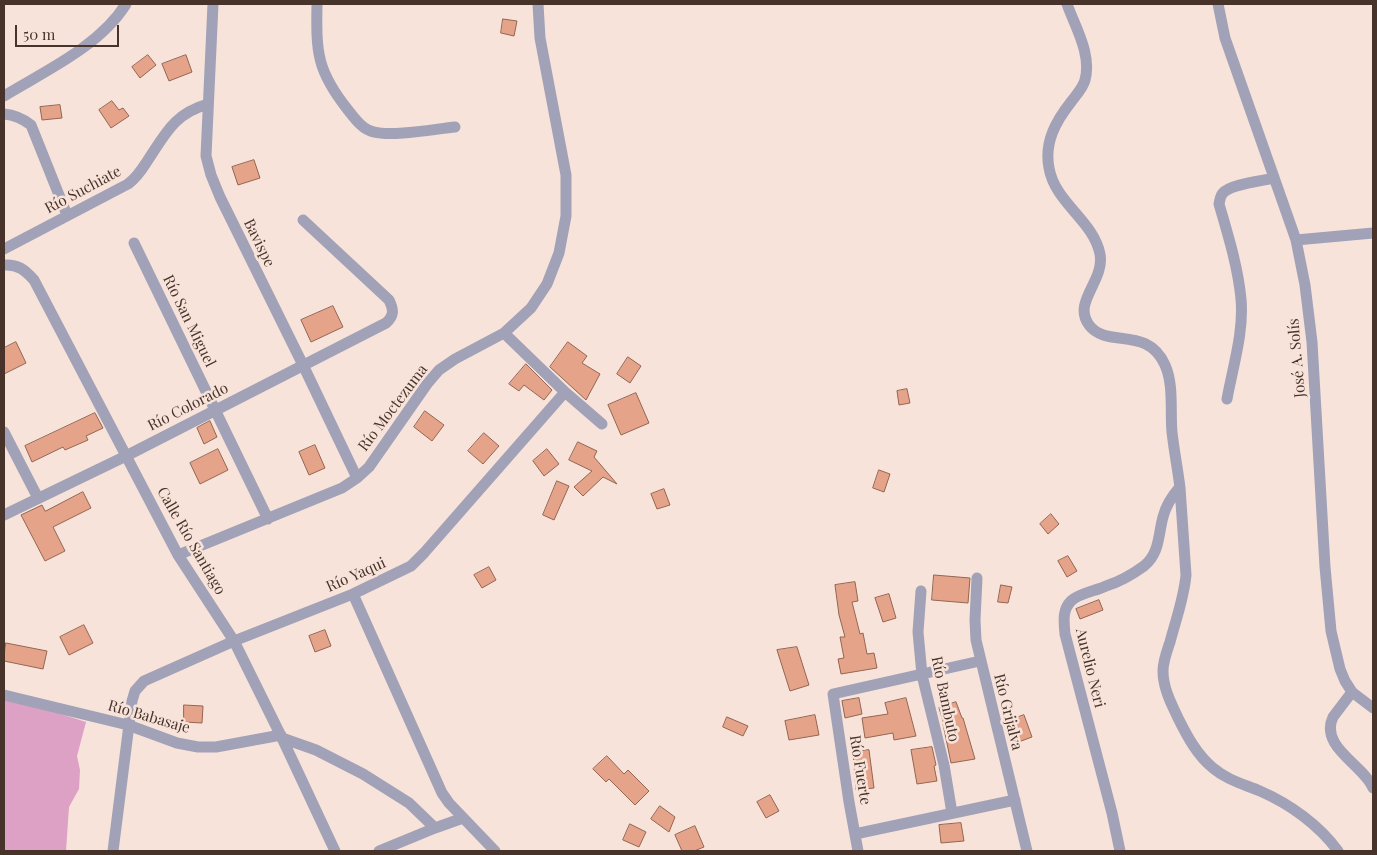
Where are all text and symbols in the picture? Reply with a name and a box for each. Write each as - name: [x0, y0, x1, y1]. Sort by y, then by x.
- scale bar: [18, 15, 121, 47]
- text: 50 m: [23, 24, 55, 44]
- street label: Río Suchiate: [42, 162, 124, 218]
- street label: Bavispe: [240, 216, 278, 270]
- street label: Río San Miguel: [159, 272, 219, 370]
- street label: José A. Solís: [1285, 318, 1309, 398]
- street label: Río Moctezuma: [355, 361, 431, 455]
- street label: Río Colorado: [145, 379, 231, 435]
- street label: Calle Río Santiago: [153, 484, 229, 598]
- street label: Río Yaqui: [324, 554, 388, 596]
- street label: Aurelio Neri: [1071, 626, 1109, 710]
- street label: Río Bambuto: [927, 655, 963, 743]
- street label: Río Grijalva: [990, 672, 1026, 752]
- street label: Río Babasaje: [106, 697, 192, 737]
- street label: Río Fuerte: [846, 734, 874, 806]

